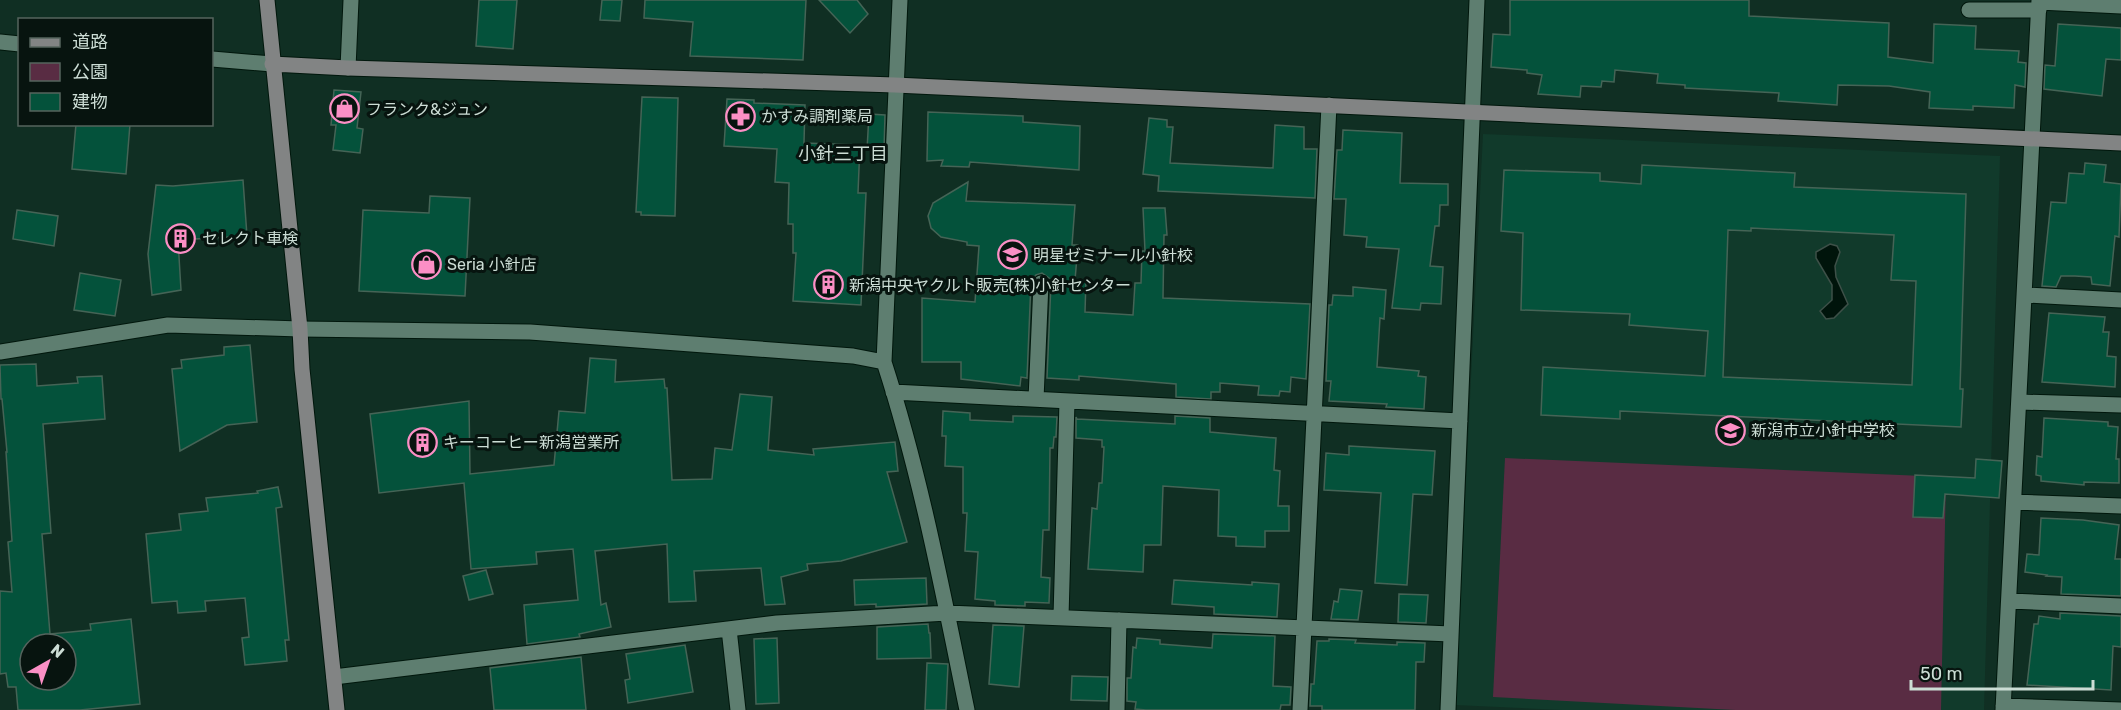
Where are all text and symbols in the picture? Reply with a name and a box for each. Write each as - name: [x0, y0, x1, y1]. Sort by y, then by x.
- legend: [18, 18, 213, 126]
- text: 道路: [72, 31, 108, 53]
- text: 公園: [72, 61, 108, 83]
- text: 建物: [72, 91, 108, 113]
- shop icon: フランク&ジュン: [329, 93, 361, 125]
- place label: フランク&ジュン: [366, 100, 488, 119]
- pharmacy icon: かすみ調剤薬局: [724, 100, 756, 132]
- place label: かすみ調剤薬局: [761, 107, 873, 126]
- district label: 小針三丁目: [798, 143, 888, 165]
- building icon: セレクト車検: [165, 222, 197, 254]
- place label: セレクト車検: [202, 229, 298, 248]
- school or university icon: 明星ゼミナール小針校: [996, 239, 1028, 271]
- place label: 明星ゼミナール小針校: [1033, 246, 1193, 265]
- shop icon: Seria 小針店: [410, 248, 442, 280]
- place label: Seria 小針店: [447, 255, 537, 274]
- building icon: 新潟中央ヤクルト販売(株)小針センター: [812, 269, 844, 301]
- place label: 新潟中央ヤクルト販売(株)小針センター: [849, 276, 1131, 295]
- school or university icon: 新潟市立小針中学校: [1714, 414, 1746, 446]
- place label: 新潟市立小針中学校: [1751, 421, 1895, 440]
- building icon: キーコーヒー新潟営業所: [406, 426, 438, 458]
- place label: キーコーヒー新潟営業所: [443, 433, 619, 452]
- north arrow: [18, 632, 78, 692]
- text: N: [47, 640, 68, 662]
- scale bar: [1911, 653, 2092, 691]
- text: 50 m: [1920, 663, 1963, 685]

